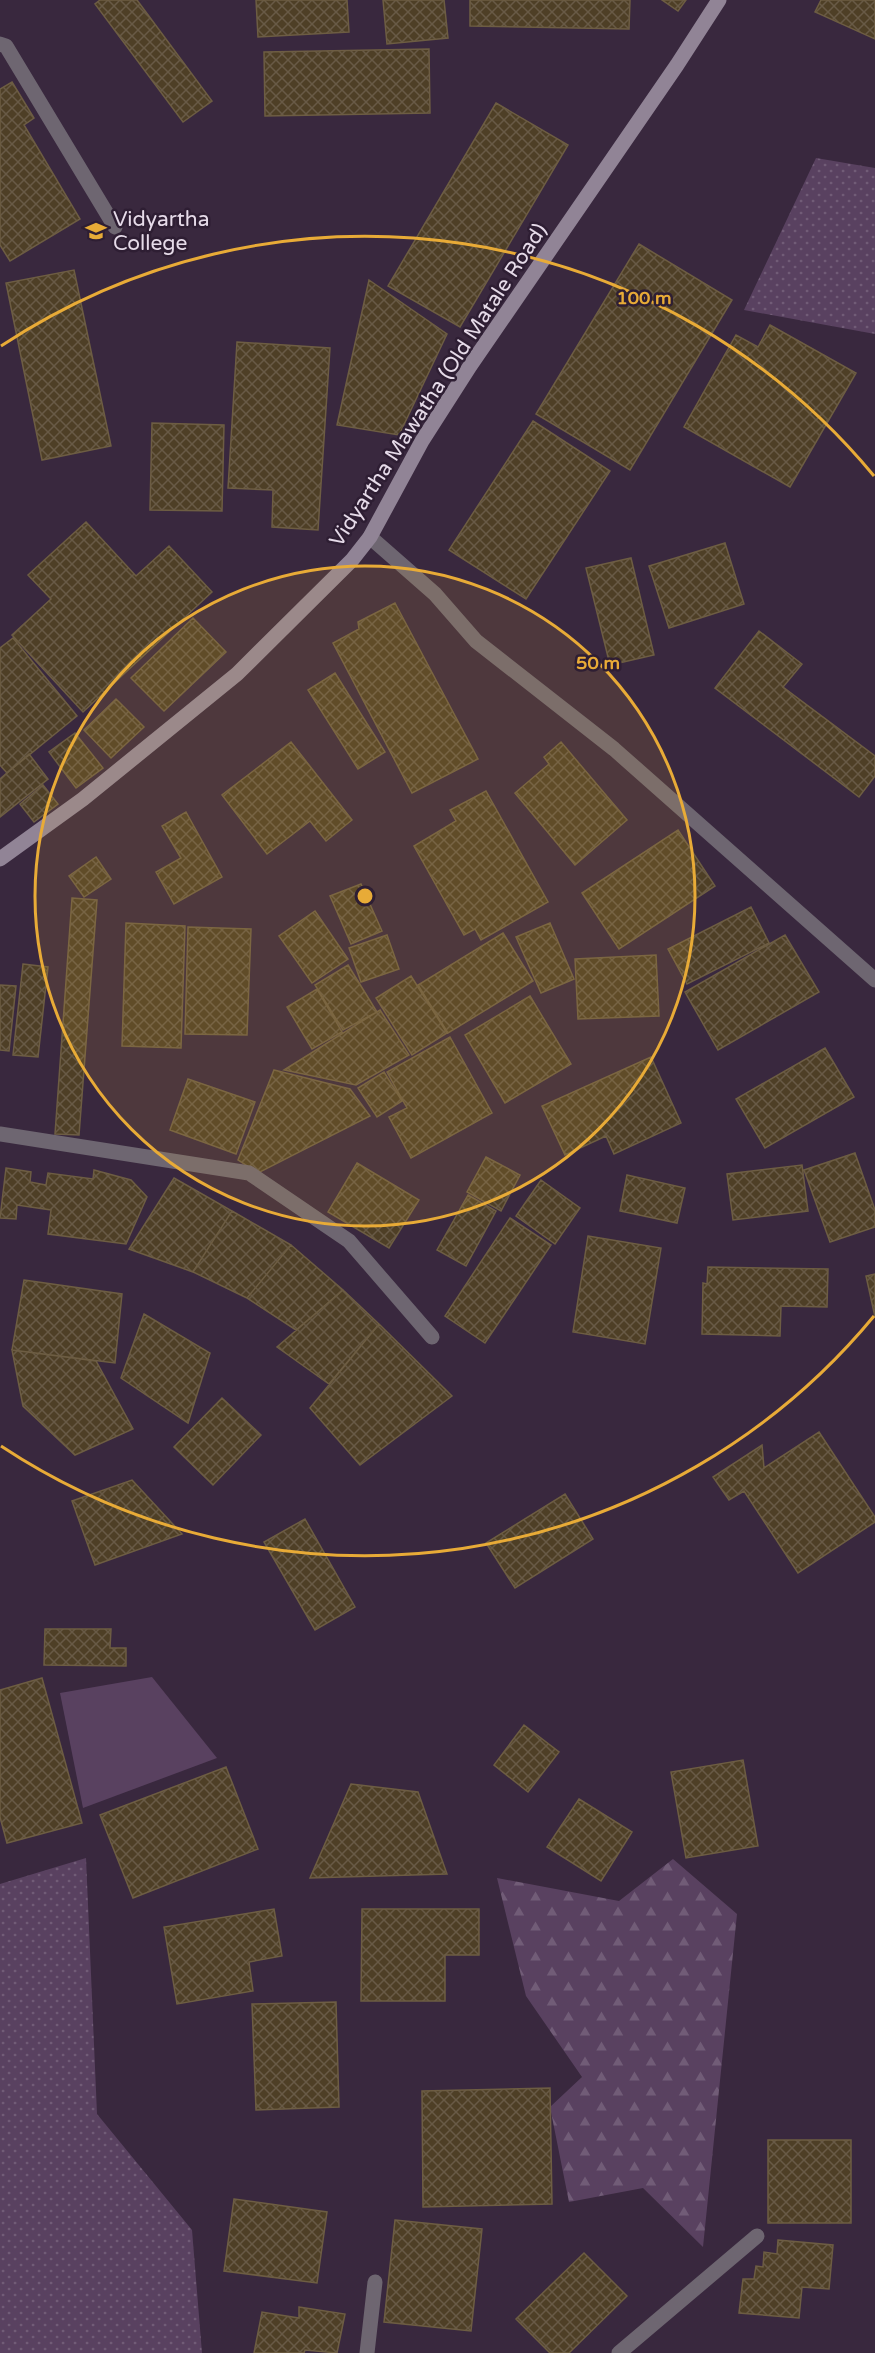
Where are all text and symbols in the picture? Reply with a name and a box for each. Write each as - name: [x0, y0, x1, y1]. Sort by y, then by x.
- place label: Vidyartha College: [113, 207, 209, 256]
- school or university icon: Vidyartha College: [84, 219, 108, 243]
- street label: Vidyartha Mawatha (Old Matale Road): [324, 219, 552, 552]
- text: 100 m: [616, 287, 672, 309]
- text: 50 m: [576, 652, 620, 674]
- centre of rings: [355, 886, 375, 906]

